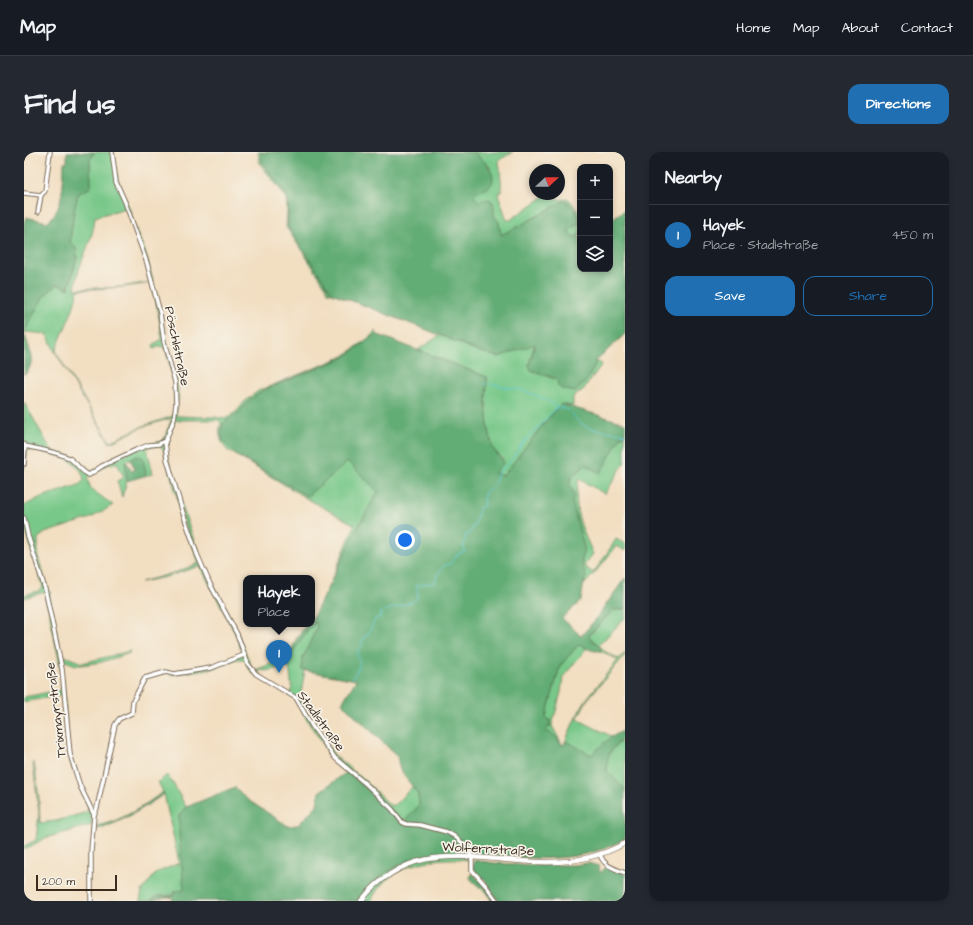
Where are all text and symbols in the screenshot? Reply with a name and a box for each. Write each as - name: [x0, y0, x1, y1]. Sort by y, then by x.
- text: Map: [20, 14, 56, 41]
- text: Home: [736, 18, 771, 38]
- text: Map: [793, 18, 819, 38]
- text: About: [841, 18, 879, 38]
- text: Contact: [901, 18, 953, 38]
- button: Directions: [848, 84, 949, 124]
- text: Find us: [24, 85, 115, 124]
- north arrow: [529, 164, 565, 200]
- map controls: [577, 164, 613, 272]
- button: +: [577, 164, 613, 200]
- text: Nearby: [665, 166, 722, 190]
- button: −: [577, 200, 613, 236]
- text: Hayek: [703, 215, 745, 236]
- text: 1: [677, 226, 679, 244]
- text: 450 m: [891, 226, 933, 244]
- button: layers: [577, 236, 613, 272]
- text: Place · Stadlstraße: [703, 236, 818, 254]
- button: Save: [665, 276, 795, 316]
- button: Share: [803, 276, 933, 316]
- street label: Pöschlstraße: [160, 305, 194, 387]
- your location: [395, 530, 415, 550]
- popup: [243, 575, 315, 627]
- text: Hayek: [258, 582, 300, 603]
- text: Place: [258, 603, 290, 621]
- pin: 1: [266, 640, 292, 673]
- street label: Trixmayrstraße: [41, 661, 72, 759]
- street label: Stadlstraße: [293, 687, 349, 755]
- street label: Wolfernstraße: [442, 838, 534, 860]
- scale bar: [36, 873, 117, 892]
- text: 200 m: [42, 874, 75, 889]

